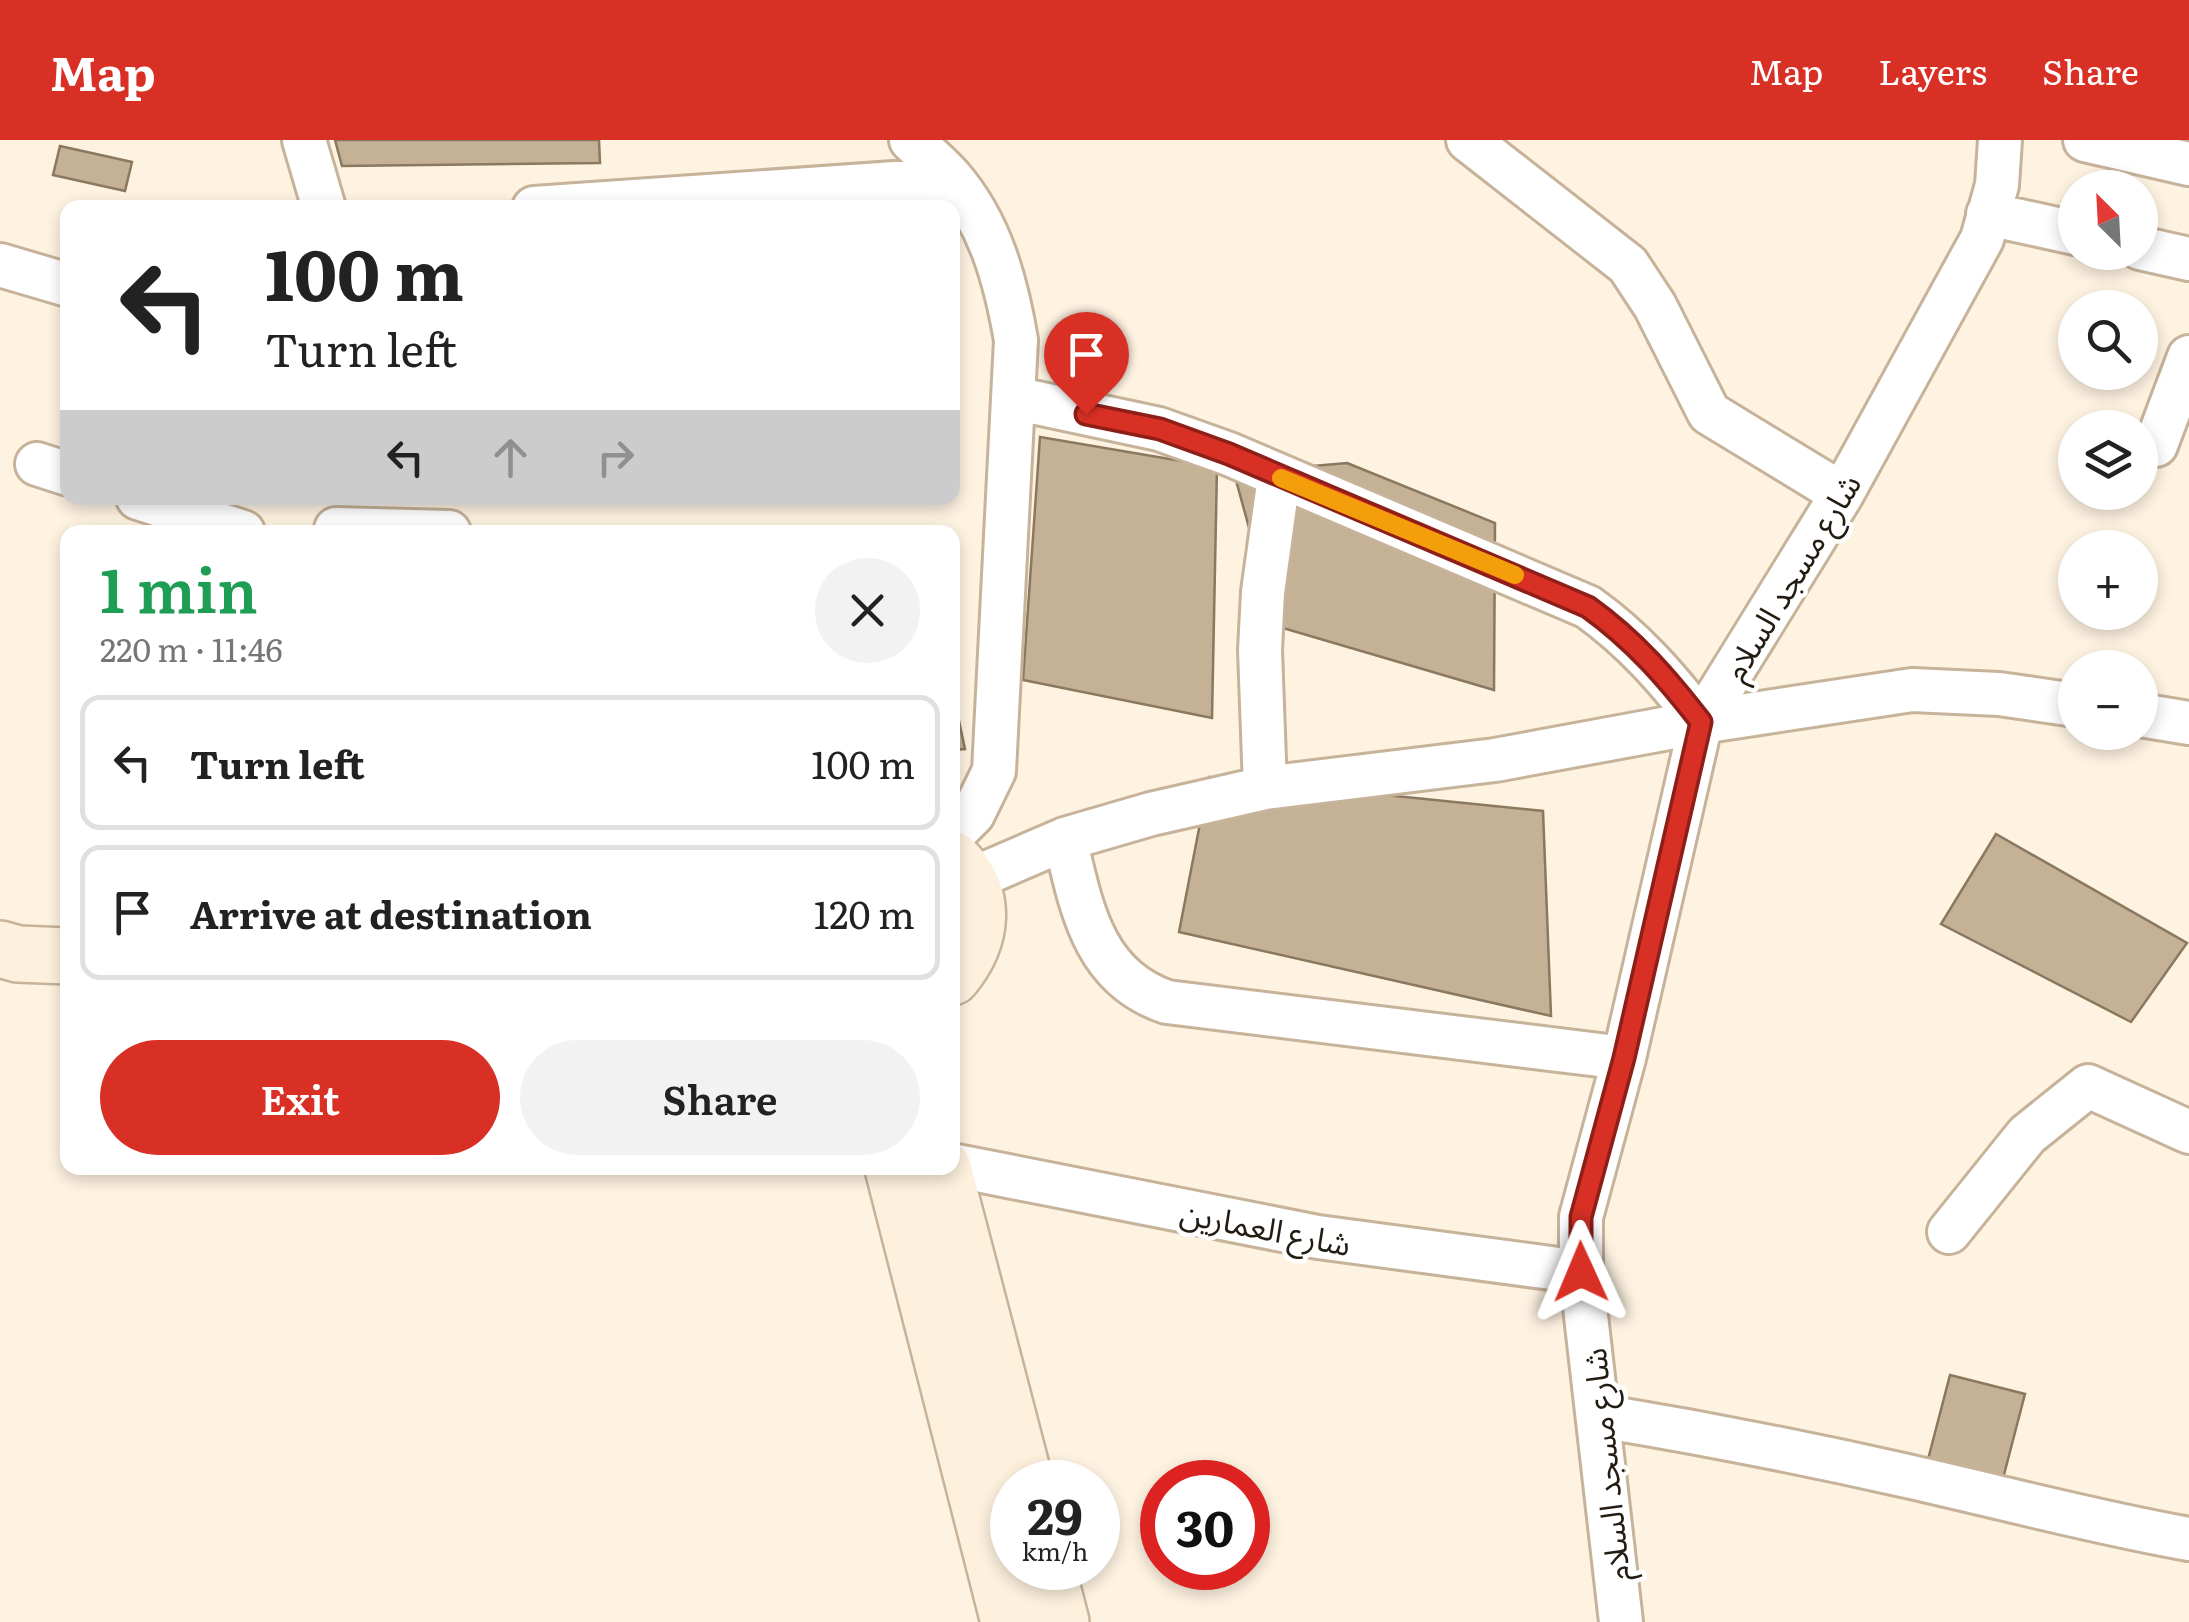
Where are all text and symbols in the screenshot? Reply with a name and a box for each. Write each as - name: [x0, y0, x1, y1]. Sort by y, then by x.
- text: Map: [50, 35, 156, 106]
- text: Map: [1749, 44, 1823, 96]
- text: Layers: [1878, 44, 1987, 96]
- text: Share: [2042, 44, 2139, 96]
- north arrow: [2058, 170, 2158, 270]
- map controls: [2058, 170, 2158, 750]
- text: 100 m: [265, 219, 464, 323]
- icon: left: [100, 240, 230, 370]
- button: search: [2058, 290, 2158, 390]
- pin: [1044, 312, 1129, 415]
- text: Turn left: [265, 314, 457, 381]
- icon: arrive: [1059, 327, 1114, 382]
- button: layers: [2058, 410, 2158, 510]
- icon: left: [378, 430, 433, 485]
- icon: ahead: [483, 430, 538, 485]
- icon: right: [588, 430, 643, 485]
- street label: شارع مسجد السلام: [1709, 463, 1873, 690]
- button: +: [2058, 530, 2158, 630]
- text: 1 min: [100, 542, 258, 631]
- button: close: [815, 558, 920, 663]
- text: 220 m · 11:46: [100, 624, 283, 672]
- button: −: [2058, 650, 2158, 750]
- text: Turn left: [190, 734, 365, 791]
- text: 100 m: [811, 734, 915, 791]
- icon: left: [105, 735, 160, 790]
- text: Arrive at destination: [190, 884, 592, 941]
- text: 120 m: [814, 884, 915, 941]
- icon: arrive: [105, 885, 160, 940]
- button: Exit: [100, 1040, 500, 1155]
- button: Share: [520, 1040, 920, 1155]
- street label: شارع العمارين: [1176, 1186, 1355, 1269]
- position arrow: [1529, 1220, 1633, 1324]
- street label: شارع مسجد السلام: [1568, 1346, 1643, 1584]
- speed limit sign: 30: [1140, 1460, 1270, 1590]
- text: 29: [1027, 1476, 1083, 1550]
- text: km/h: [1022, 1532, 1088, 1569]

